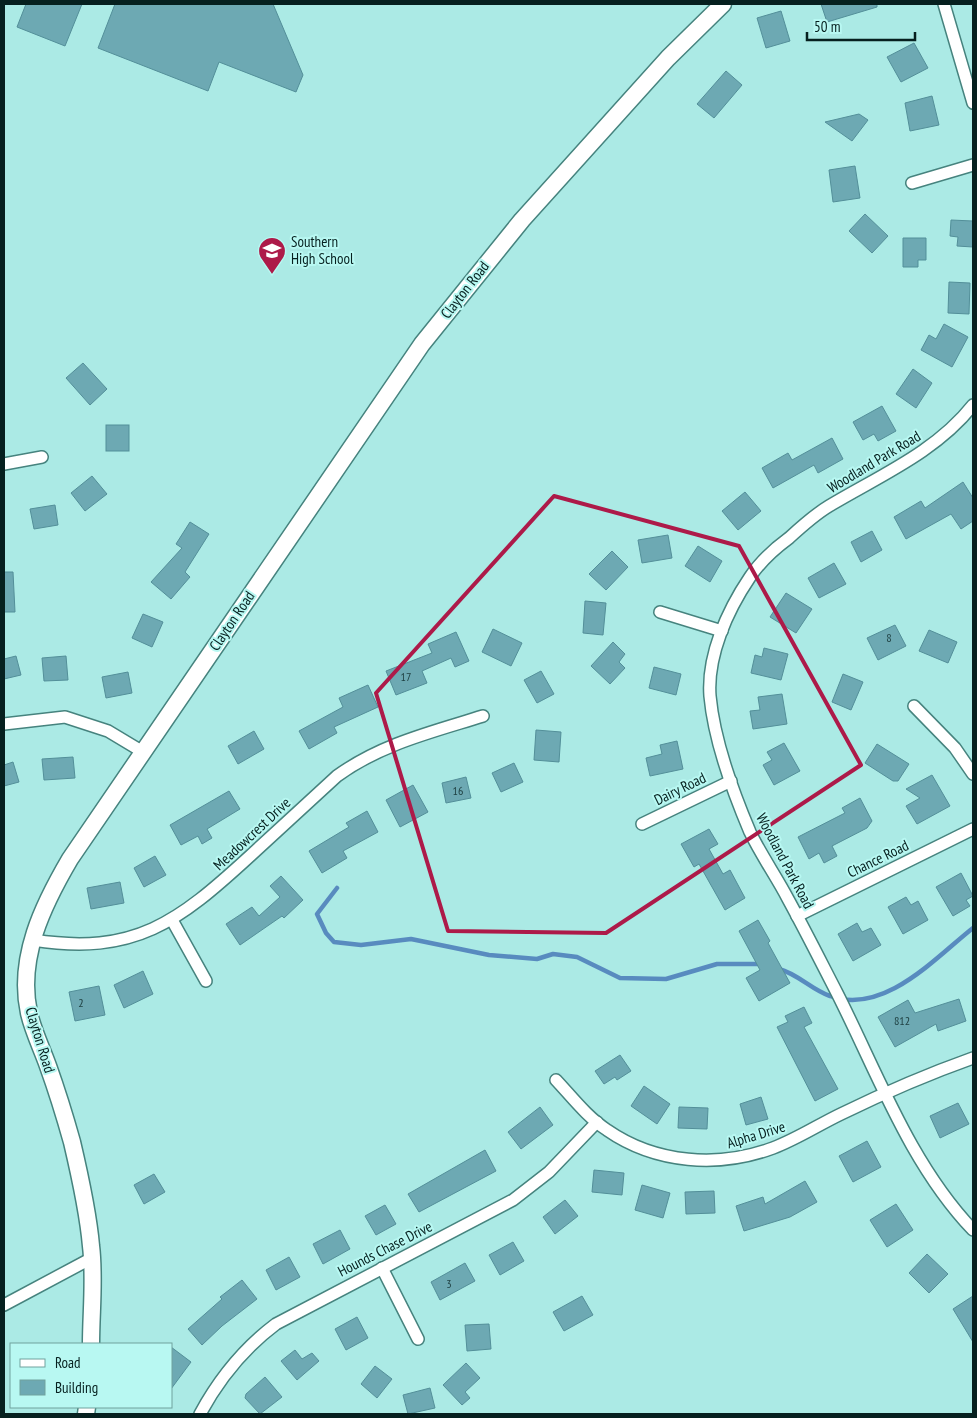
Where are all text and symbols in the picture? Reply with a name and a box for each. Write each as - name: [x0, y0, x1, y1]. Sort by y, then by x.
- scale bar: [807, 10, 914, 42]
- text: 50 m: [814, 17, 840, 36]
- place label: Southern High School: [291, 232, 354, 268]
- school or university icon: Southern High School: [257, 236, 287, 275]
- street label: Clayton Road: [436, 257, 493, 322]
- street label: Woodland Park Road: [824, 426, 924, 497]
- street label: Clayton Road: [205, 587, 258, 654]
- house number: 8: [886, 630, 892, 645]
- house number: 17: [401, 669, 411, 684]
- street label: Dairy Road: [651, 768, 709, 809]
- house number: 16: [453, 783, 463, 798]
- street label: Meadowcrest Drive: [209, 793, 294, 874]
- street label: Woodland Park Road: [752, 810, 819, 912]
- street label: Chance Road: [844, 836, 912, 882]
- house number: 2: [78, 995, 84, 1010]
- street label: Clayton Road: [21, 1005, 59, 1075]
- house number: 812: [894, 1013, 910, 1028]
- street label: Alpha Drive: [724, 1117, 787, 1152]
- street label: Hounds Chase Drive: [334, 1217, 435, 1281]
- house number: 3: [446, 1276, 452, 1291]
- legend: [10, 1343, 172, 1408]
- text: Road: [55, 1353, 81, 1372]
- text: Building: [55, 1378, 98, 1397]

